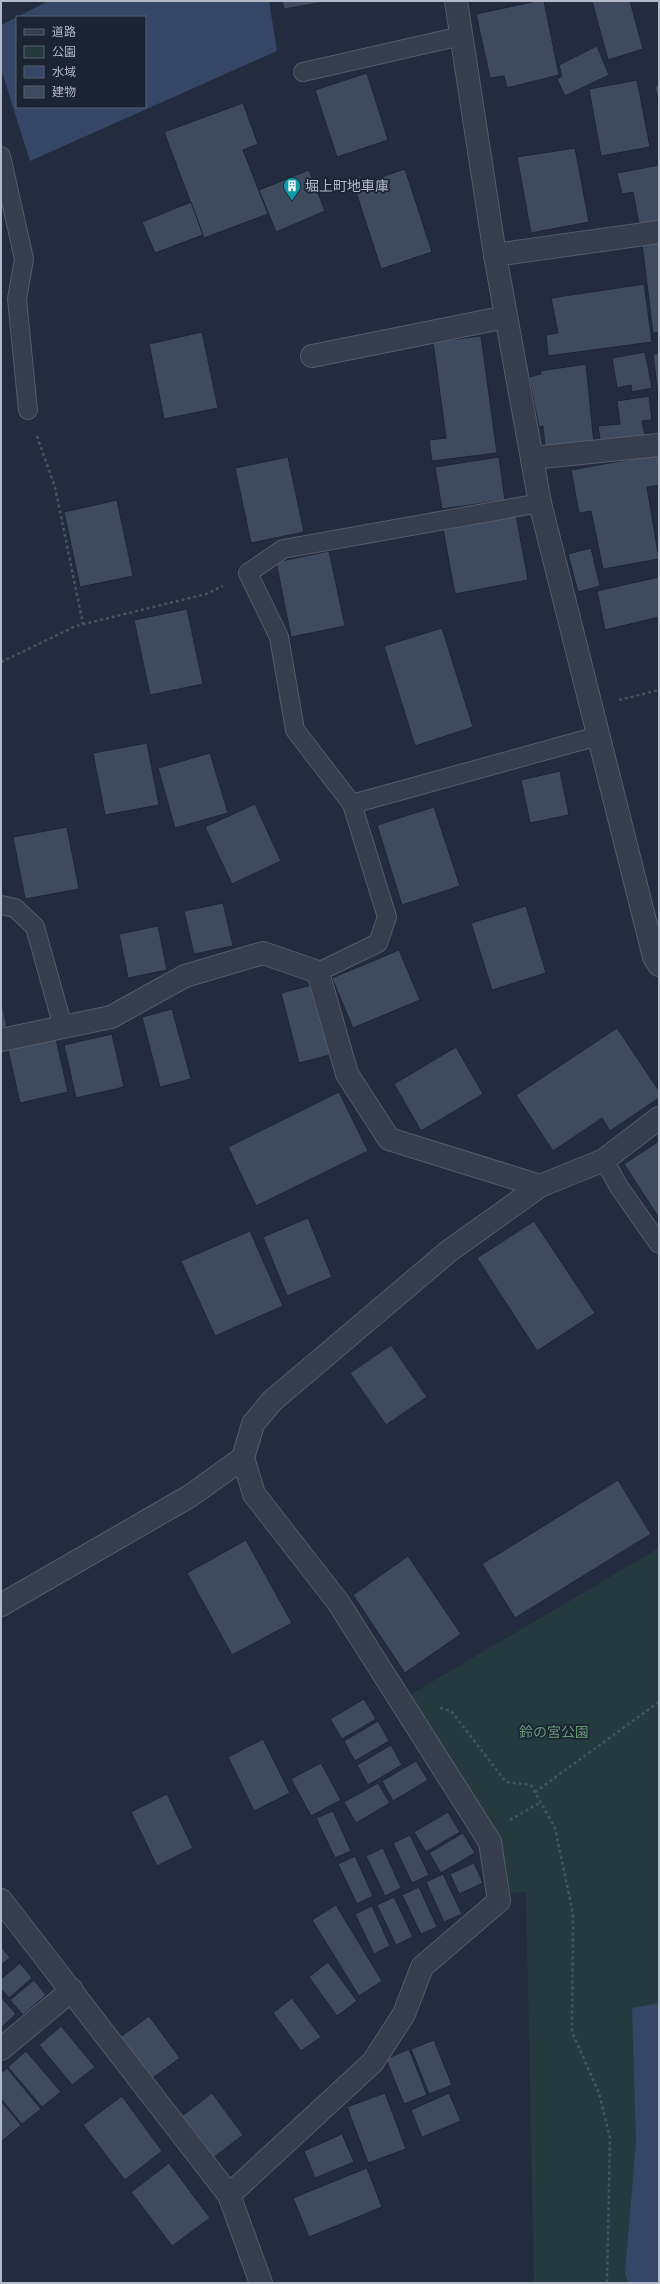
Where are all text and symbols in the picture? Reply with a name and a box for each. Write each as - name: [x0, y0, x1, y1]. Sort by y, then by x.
- legend: [16, 16, 146, 108]
- text: 道路: [52, 24, 76, 39]
- text: 公園: [52, 44, 76, 59]
- text: 水域: [52, 64, 76, 79]
- text: 建物: [52, 84, 76, 99]
- building icon: 堀上町地車庫: [282, 176, 302, 201]
- place label: 堀上町地車庫: [305, 177, 389, 195]
- park label: 鈴の宮公園: [519, 1723, 589, 1741]

